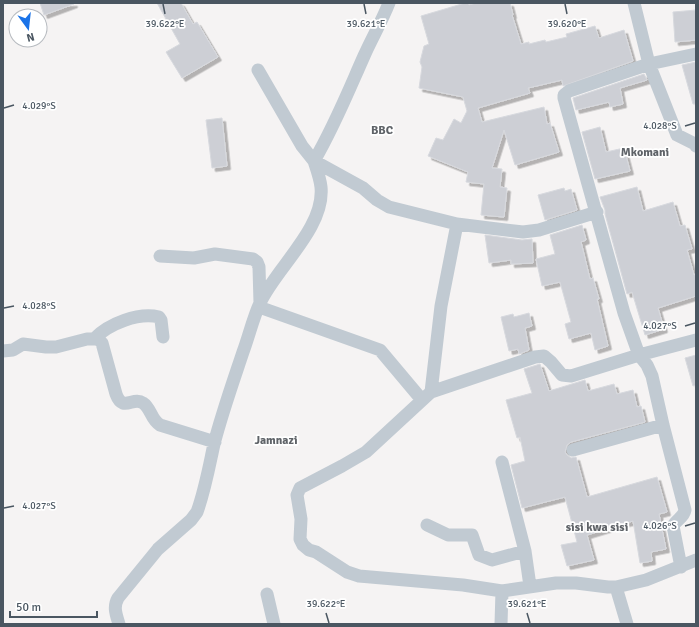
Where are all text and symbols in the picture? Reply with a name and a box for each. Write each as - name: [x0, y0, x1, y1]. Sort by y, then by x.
- north arrow: [8, 8, 48, 48]
- text: 39.622°E: [146, 18, 185, 30]
- text: 39.621°E: [347, 18, 386, 30]
- text: 39.620°E: [548, 18, 587, 30]
- text: N: [25, 30, 36, 44]
- text: 4.029°S: [22, 100, 56, 112]
- text: 4.028°S: [643, 120, 677, 132]
- district label: BBC: [371, 123, 394, 138]
- district label: Mkomani: [621, 145, 669, 160]
- text: 4.028°S: [22, 300, 56, 312]
- text: 4.027°S: [643, 320, 677, 332]
- district label: Jamnazi: [255, 433, 297, 448]
- text: 4.027°S: [22, 500, 56, 512]
- district label: sisi kwa sisi: [566, 520, 628, 535]
- text: 4.026°S: [643, 520, 677, 532]
- scale bar: [10, 593, 97, 619]
- text: 39.622°E: [307, 598, 346, 610]
- text: 39.621°E: [508, 598, 547, 610]
- text: 50 m: [16, 600, 41, 615]

